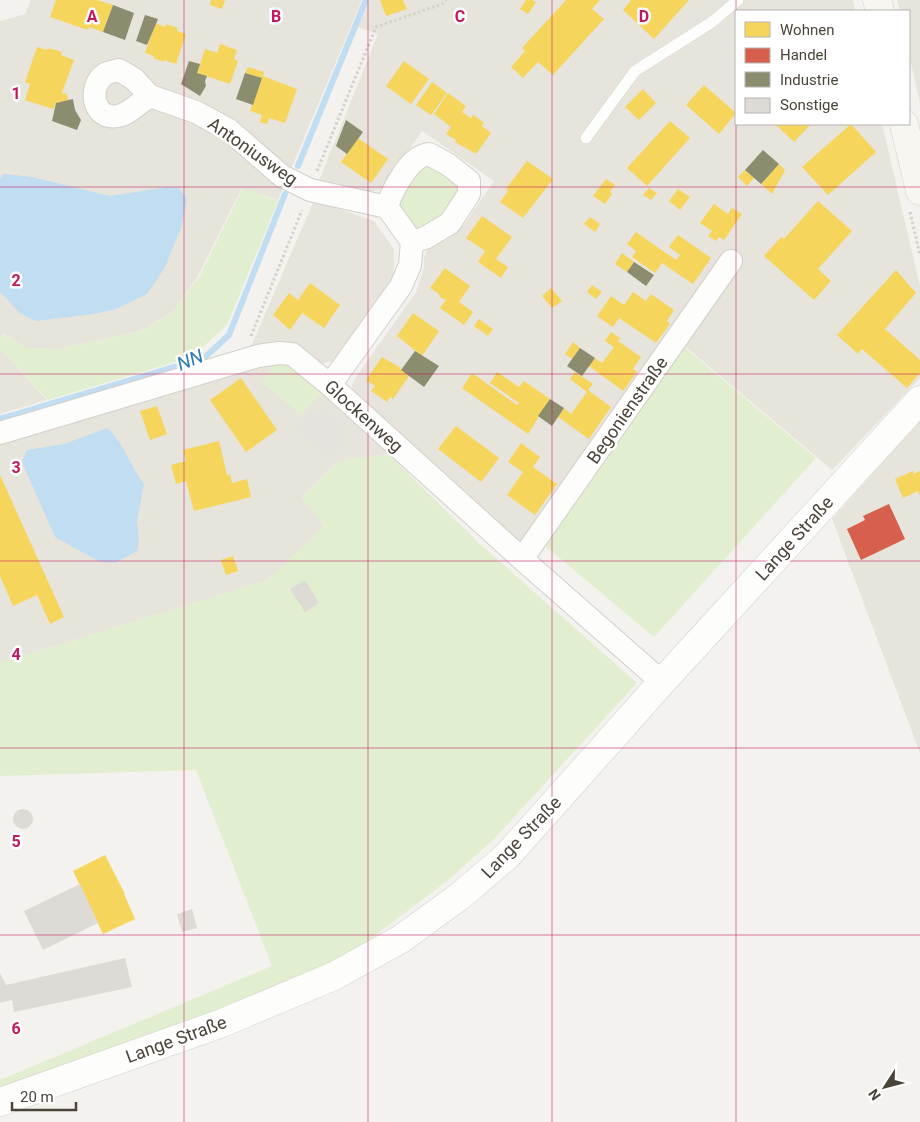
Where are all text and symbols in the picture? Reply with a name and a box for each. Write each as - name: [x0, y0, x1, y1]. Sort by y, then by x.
- text: A: [87, 7, 98, 26]
- text: B: [271, 7, 281, 26]
- text: C: [455, 7, 465, 26]
- text: D: [639, 7, 649, 26]
- legend: [735, 10, 910, 125]
- text: Wohnen: [780, 21, 834, 39]
- text: Handel: [780, 46, 827, 64]
- text: Industrie: [780, 71, 838, 89]
- text: 1: [11, 84, 21, 103]
- text: Sonstige: [780, 96, 838, 114]
- street label: Antoniusweg: [204, 112, 302, 190]
- text: 2: [11, 271, 21, 290]
- water label: NN: [174, 344, 206, 376]
- street label: Begonienstraße: [582, 352, 672, 468]
- street label: Glockenweg: [321, 375, 407, 457]
- text: 3: [11, 458, 21, 477]
- street label: Lange Straße: [751, 492, 837, 584]
- text: 4: [11, 645, 21, 664]
- street label: Lange Straße: [477, 792, 565, 882]
- text: 5: [11, 832, 21, 851]
- street label: Lange Straße: [123, 1011, 229, 1067]
- text: 6: [11, 1019, 21, 1038]
- north arrow: [860, 1062, 910, 1112]
- scale bar: [12, 1080, 76, 1112]
- text: N: [865, 1086, 884, 1103]
- text: 20 m: [20, 1088, 54, 1106]

